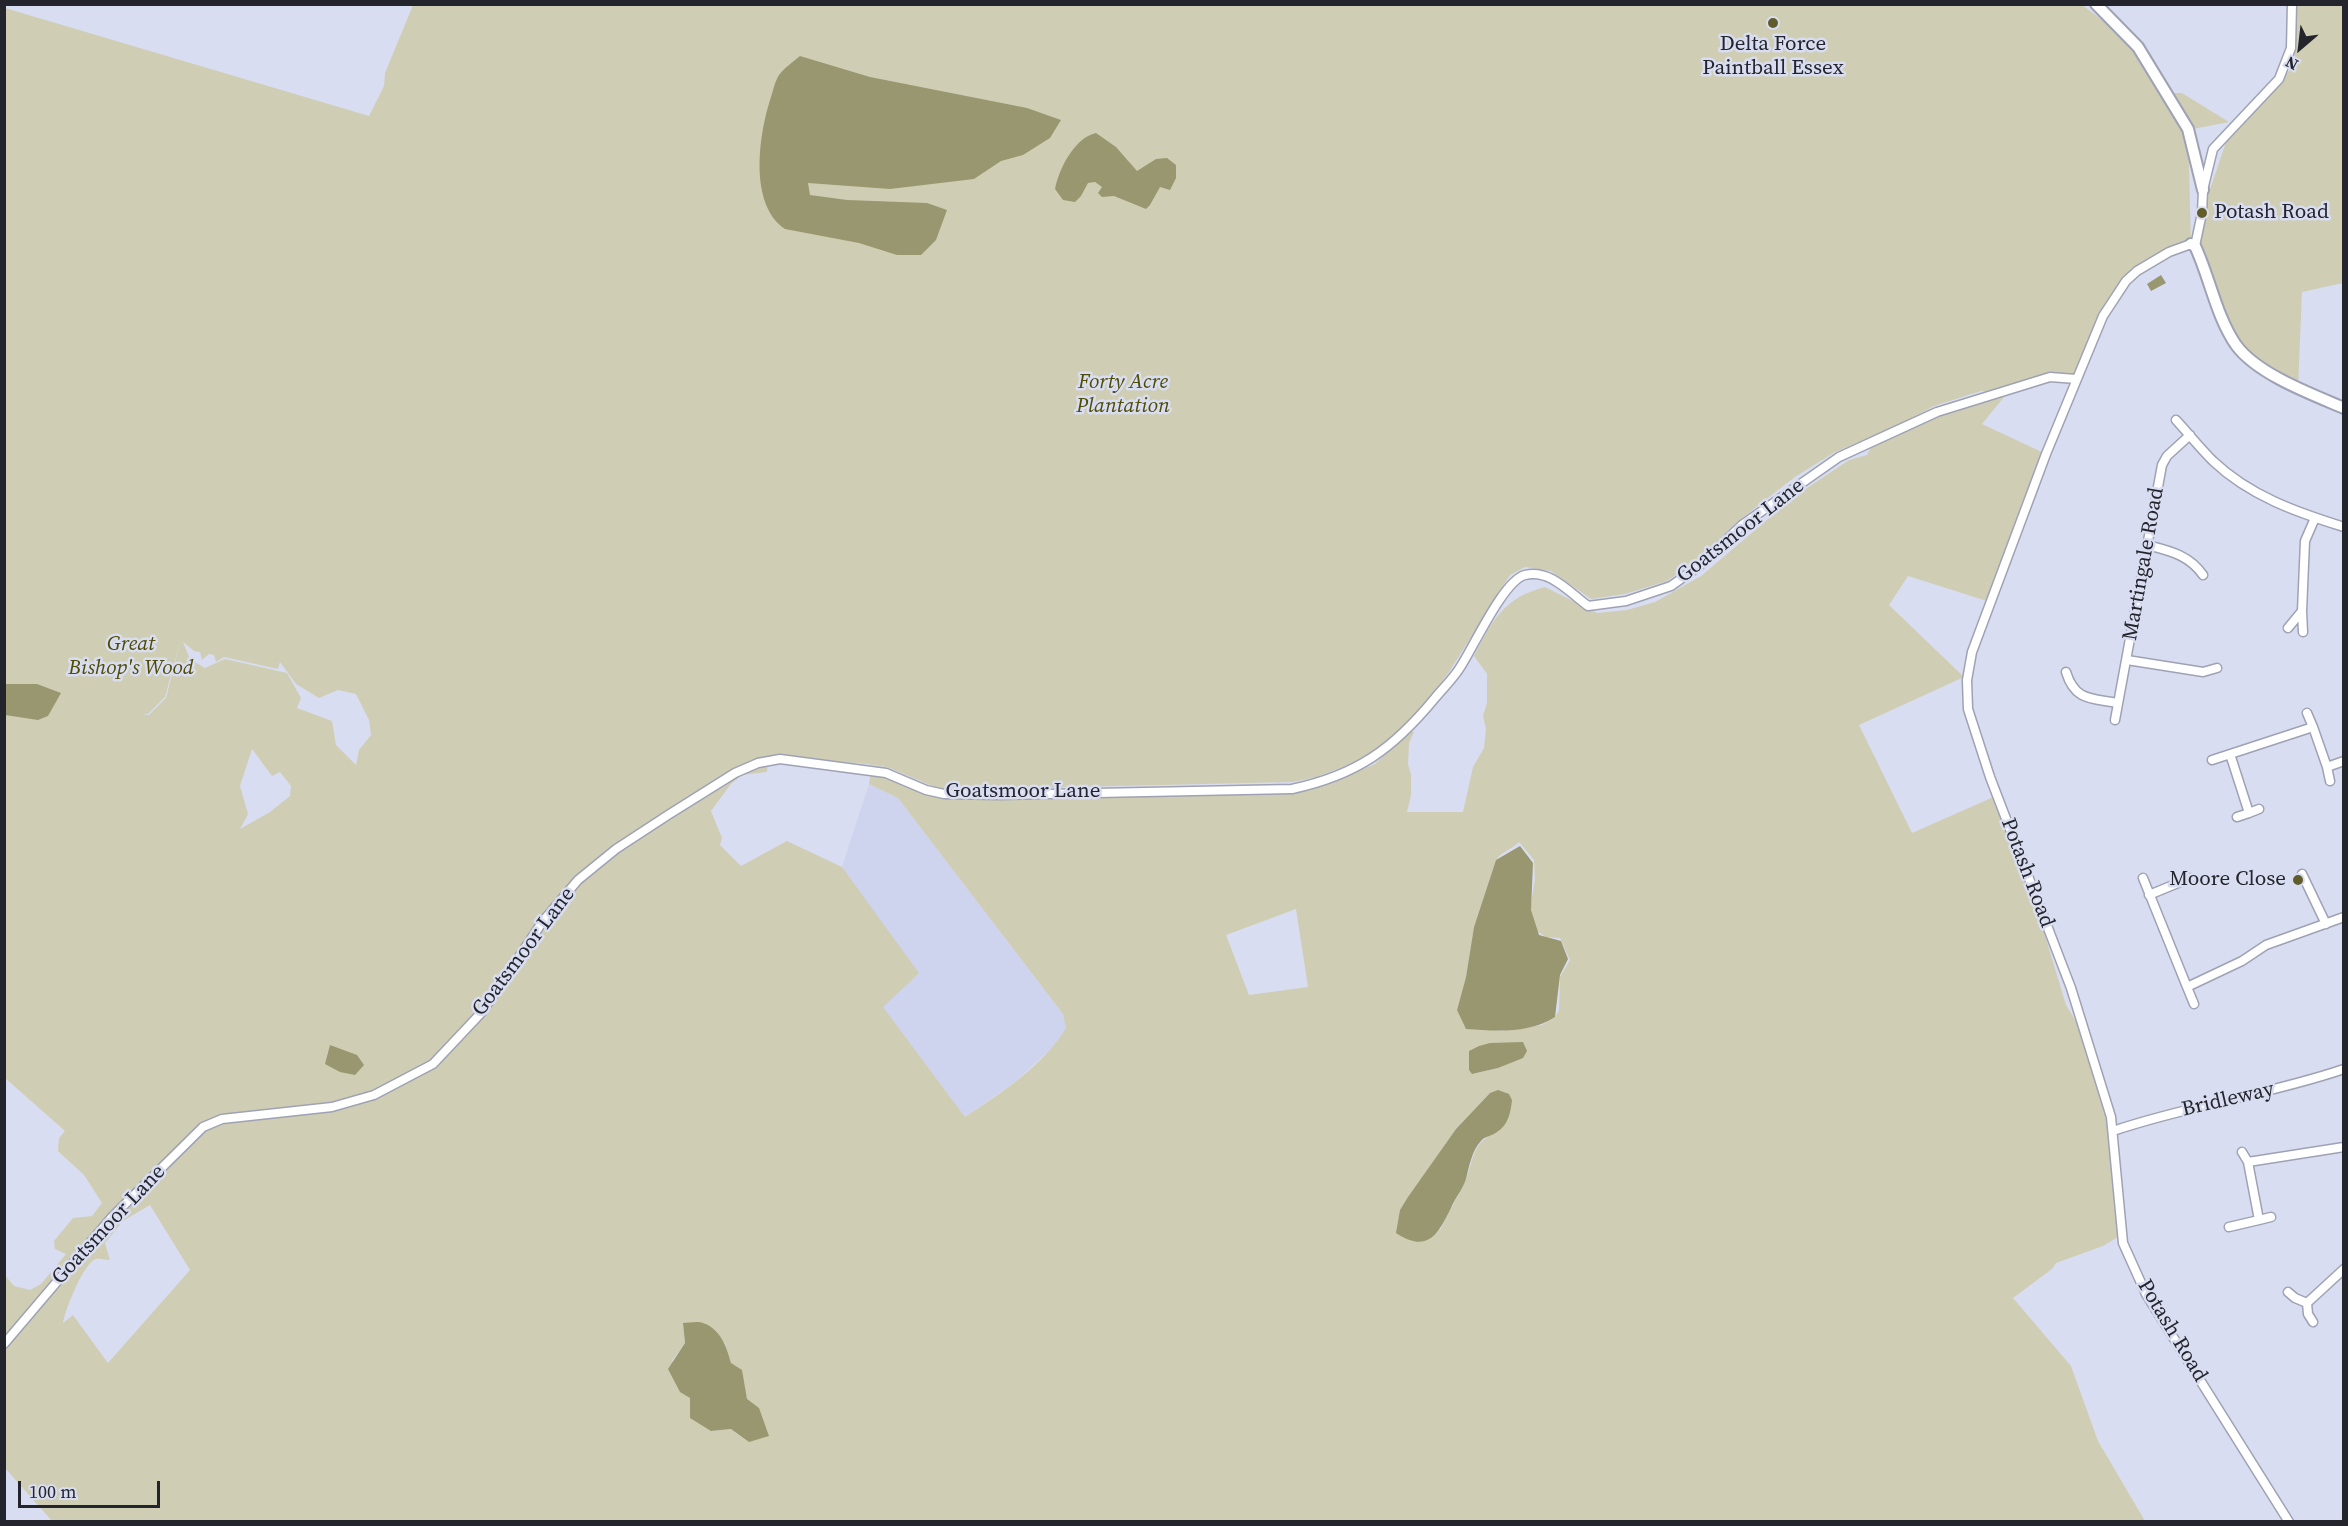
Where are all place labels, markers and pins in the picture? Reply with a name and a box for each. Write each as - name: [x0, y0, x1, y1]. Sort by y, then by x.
- marker: Delta Force Paintball Essex: [1766, 16, 1780, 30]
- place label: Delta Force Paintball Essex: [1702, 32, 1844, 82]
- place label: Potash Road: [2214, 200, 2329, 226]
- marker: Potash Road: [2195, 206, 2209, 220]
- place label: Moore Close: [2169, 867, 2286, 893]
- marker: Moore Close: [2291, 873, 2305, 887]

